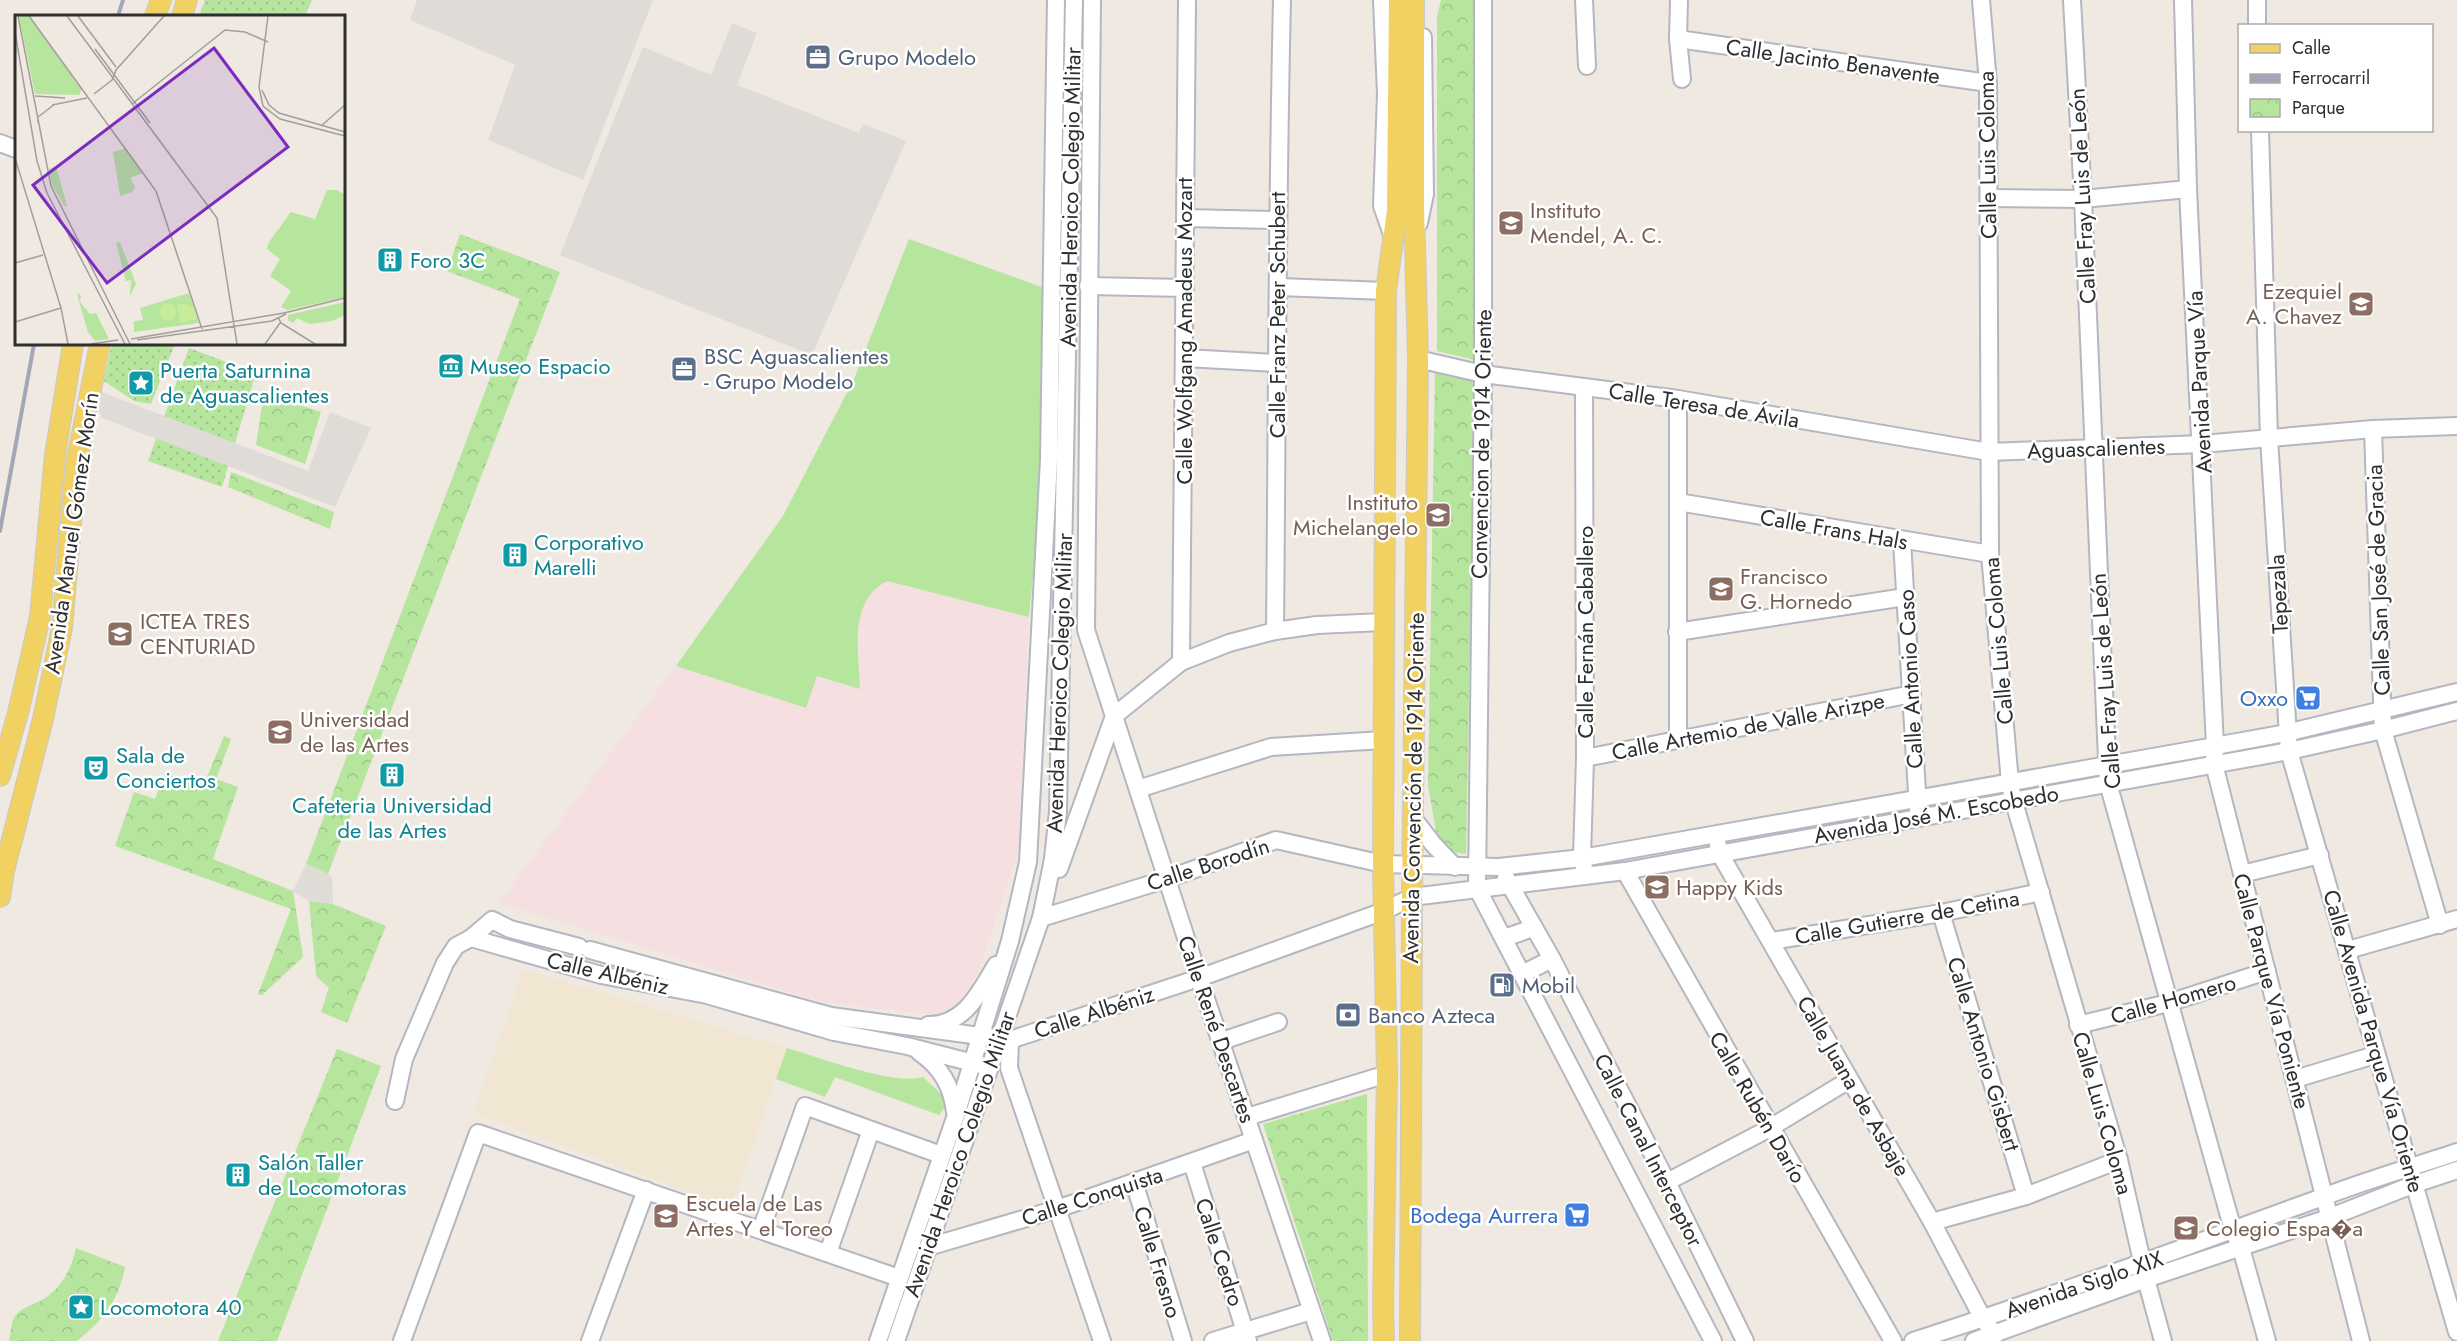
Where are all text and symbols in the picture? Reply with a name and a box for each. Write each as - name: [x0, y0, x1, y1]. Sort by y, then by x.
- inset map: [15, 15, 345, 345]
- legend: [2238, 24, 2433, 132]
- street label: Calle Jacinto Benavente: [1724, 30, 1942, 92]
- text: Calle: [2292, 35, 2331, 61]
- place label: Grupo Modelo: [838, 41, 976, 73]
- office icon: Grupo Modelo: [803, 42, 833, 72]
- street label: Avenida Heroico Colegio Militar: [1051, 46, 1089, 347]
- text: Ferrocarril: [2292, 65, 2370, 91]
- street label: Calle Luis Coloma: [1970, 71, 2004, 239]
- street label: Calle Fray Luis de León: [2060, 87, 2104, 305]
- text: Parque: [2292, 95, 2345, 121]
- street label: Calle Wolfgang Amadeus Mozart: [1168, 177, 1200, 485]
- street label: Calle Franz Peter Schubert: [1261, 191, 1293, 438]
- place label: Instituto Mendel, A. C.: [1530, 194, 1663, 251]
- school or university icon: Instituto Mendel, A. C.: [1496, 208, 1526, 238]
- place label: Foro 3C: [410, 244, 485, 276]
- building icon: Foro 3C: [375, 245, 405, 275]
- place label: Ezequiel A. Chavez: [2246, 275, 2342, 332]
- school or university icon: Ezequiel A. Chavez: [2346, 289, 2376, 319]
- street label: Avenida Parque Vía: [2178, 290, 2220, 474]
- street label: Convencion de 1914 Oriente: [1463, 309, 1499, 579]
- place label: BSC Aguascalientes - Grupo Modelo: [704, 340, 888, 397]
- place label: Museo Espacio: [470, 350, 611, 382]
- museum icon: Museo Espacio: [436, 351, 466, 381]
- place label: Puerta Saturnina de Aguascalientes: [160, 354, 329, 411]
- office icon: BSC Aguascalientes - Grupo Modelo: [669, 354, 699, 384]
- place icon: Puerta Saturnina de Aguascalientes: [126, 368, 156, 398]
- street label: Calle Teresa de Ávila: [1606, 374, 1802, 436]
- street label: Avenida Manuel Gómez Morín: [35, 390, 107, 676]
- street label: Aguascalientes: [2026, 430, 2166, 466]
- street label: Calle San José de Gracia: [2358, 464, 2398, 696]
- place label: Instituto Michelangelo: [1293, 486, 1418, 543]
- school or university icon: Instituto Michelangelo: [1423, 500, 1453, 530]
- street label: Calle Frans Hals: [1758, 500, 1911, 558]
- place label: Corporativo Marelli: [534, 526, 644, 583]
- street label: Calle Fernán Caballero: [1569, 526, 1601, 738]
- street label: Avenida Heroico Colegio Militar: [1038, 532, 1080, 834]
- building icon: Corporativo Marelli: [500, 540, 530, 570]
- street label: Tepezala: [2260, 554, 2296, 634]
- street label: Calle Luis Coloma: [1975, 556, 2021, 726]
- place label: Francisco G. Hornedo: [1740, 560, 1852, 617]
- street label: Calle Fray Luis de León: [2082, 572, 2128, 790]
- school or university icon: Francisco G. Hornedo: [1706, 574, 1736, 604]
- street label: Calle Antonio Caso: [1889, 589, 1931, 769]
- place label: ICTEA TRES CENTURIAD: [140, 605, 255, 662]
- street label: Avenida Convención de 1914 Oriente: [1394, 612, 1432, 964]
- school or university icon: ICTEA TRES CENTURIAD: [105, 619, 135, 649]
- place label: Oxxo: [2240, 682, 2288, 714]
- supermarket icon: Oxxo: [2293, 683, 2323, 713]
- street label: Calle Artemio de Valle Arizpe: [1609, 684, 1887, 768]
- place label: Universidad de las Artes: [300, 703, 410, 760]
- school or university icon: Universidad de las Artes: [265, 717, 295, 747]
- place label: Sala de Conciertos: [116, 739, 216, 796]
- theatre icon: Sala de Conciertos: [81, 753, 111, 783]
- building icon: Cafeteria Universidad de las Artes: [377, 760, 407, 790]
- street label: Avenida José M. Escobedo: [1811, 777, 2061, 851]
- place label: Cafeteria Universidad de las Artes: [292, 789, 492, 846]
- street label: Calle Borodín: [1143, 829, 1273, 899]
- street label: Calle Parque Vía Poniente: [2225, 870, 2319, 1112]
- place label: Happy Kids: [1676, 871, 1783, 903]
- school or university icon: Happy Kids: [1642, 872, 1672, 902]
- street label: Calle Gutierre de Cetina: [1792, 882, 2022, 952]
- street label: Calle Avenida Parque Vía Oriente: [2315, 886, 2433, 1196]
- street label: Calle René Descartes: [1170, 931, 1264, 1127]
- street label: Calle Albéniz: [544, 943, 672, 1003]
- street label: Calle Antonio Gisbert: [1939, 953, 2029, 1156]
- street label: Calle Homero: [2107, 966, 2239, 1032]
- place label: Mobil: [1522, 969, 1575, 1001]
- fuel station icon: Mobil: [1487, 970, 1517, 1000]
- street label: Calle Albéniz: [1030, 978, 1158, 1046]
- street label: Calle Juana de Asbaje: [1789, 990, 1919, 1182]
- place label: Banco Azteca: [1368, 999, 1495, 1031]
- bank icon: Banco Azteca: [1333, 1000, 1363, 1030]
- street label: Avenida Heroico Colegio Militar: [895, 1006, 1023, 1301]
- street label: Calle Rubén Darío: [1702, 1025, 1814, 1189]
- street label: Calle Luis Coloma: [2064, 1028, 2142, 1198]
- street label: Calle Canal Interceptor: [1586, 1048, 1712, 1253]
- place label: Salón Taller de Locomotoras: [258, 1146, 407, 1203]
- street label: Calle Conquista: [1017, 1158, 1167, 1234]
- building icon: Salón Taller de Locomotoras: [223, 1160, 253, 1190]
- place label: Escuela de Las Artes Y el Toreo: [686, 1187, 833, 1244]
- street label: Calle Cedro: [1187, 1194, 1253, 1310]
- place label: Bodega Aurrera: [1410, 1199, 1558, 1231]
- supermarket icon: Bodega Aurrera: [1562, 1200, 1592, 1230]
- school or university icon: Escuela de Las Artes Y el Toreo: [651, 1201, 681, 1231]
- street label: Calle Fresno: [1126, 1202, 1190, 1322]
- place label: Colegio Espa�a: [2206, 1212, 2363, 1244]
- school or university icon: Colegio Espa�a: [2171, 1213, 2201, 1243]
- street label: Avenida Siglo XIX: [2001, 1242, 2167, 1326]
- place label: Locomotora 40: [100, 1291, 242, 1323]
- place icon: Locomotora 40: [66, 1292, 96, 1322]

